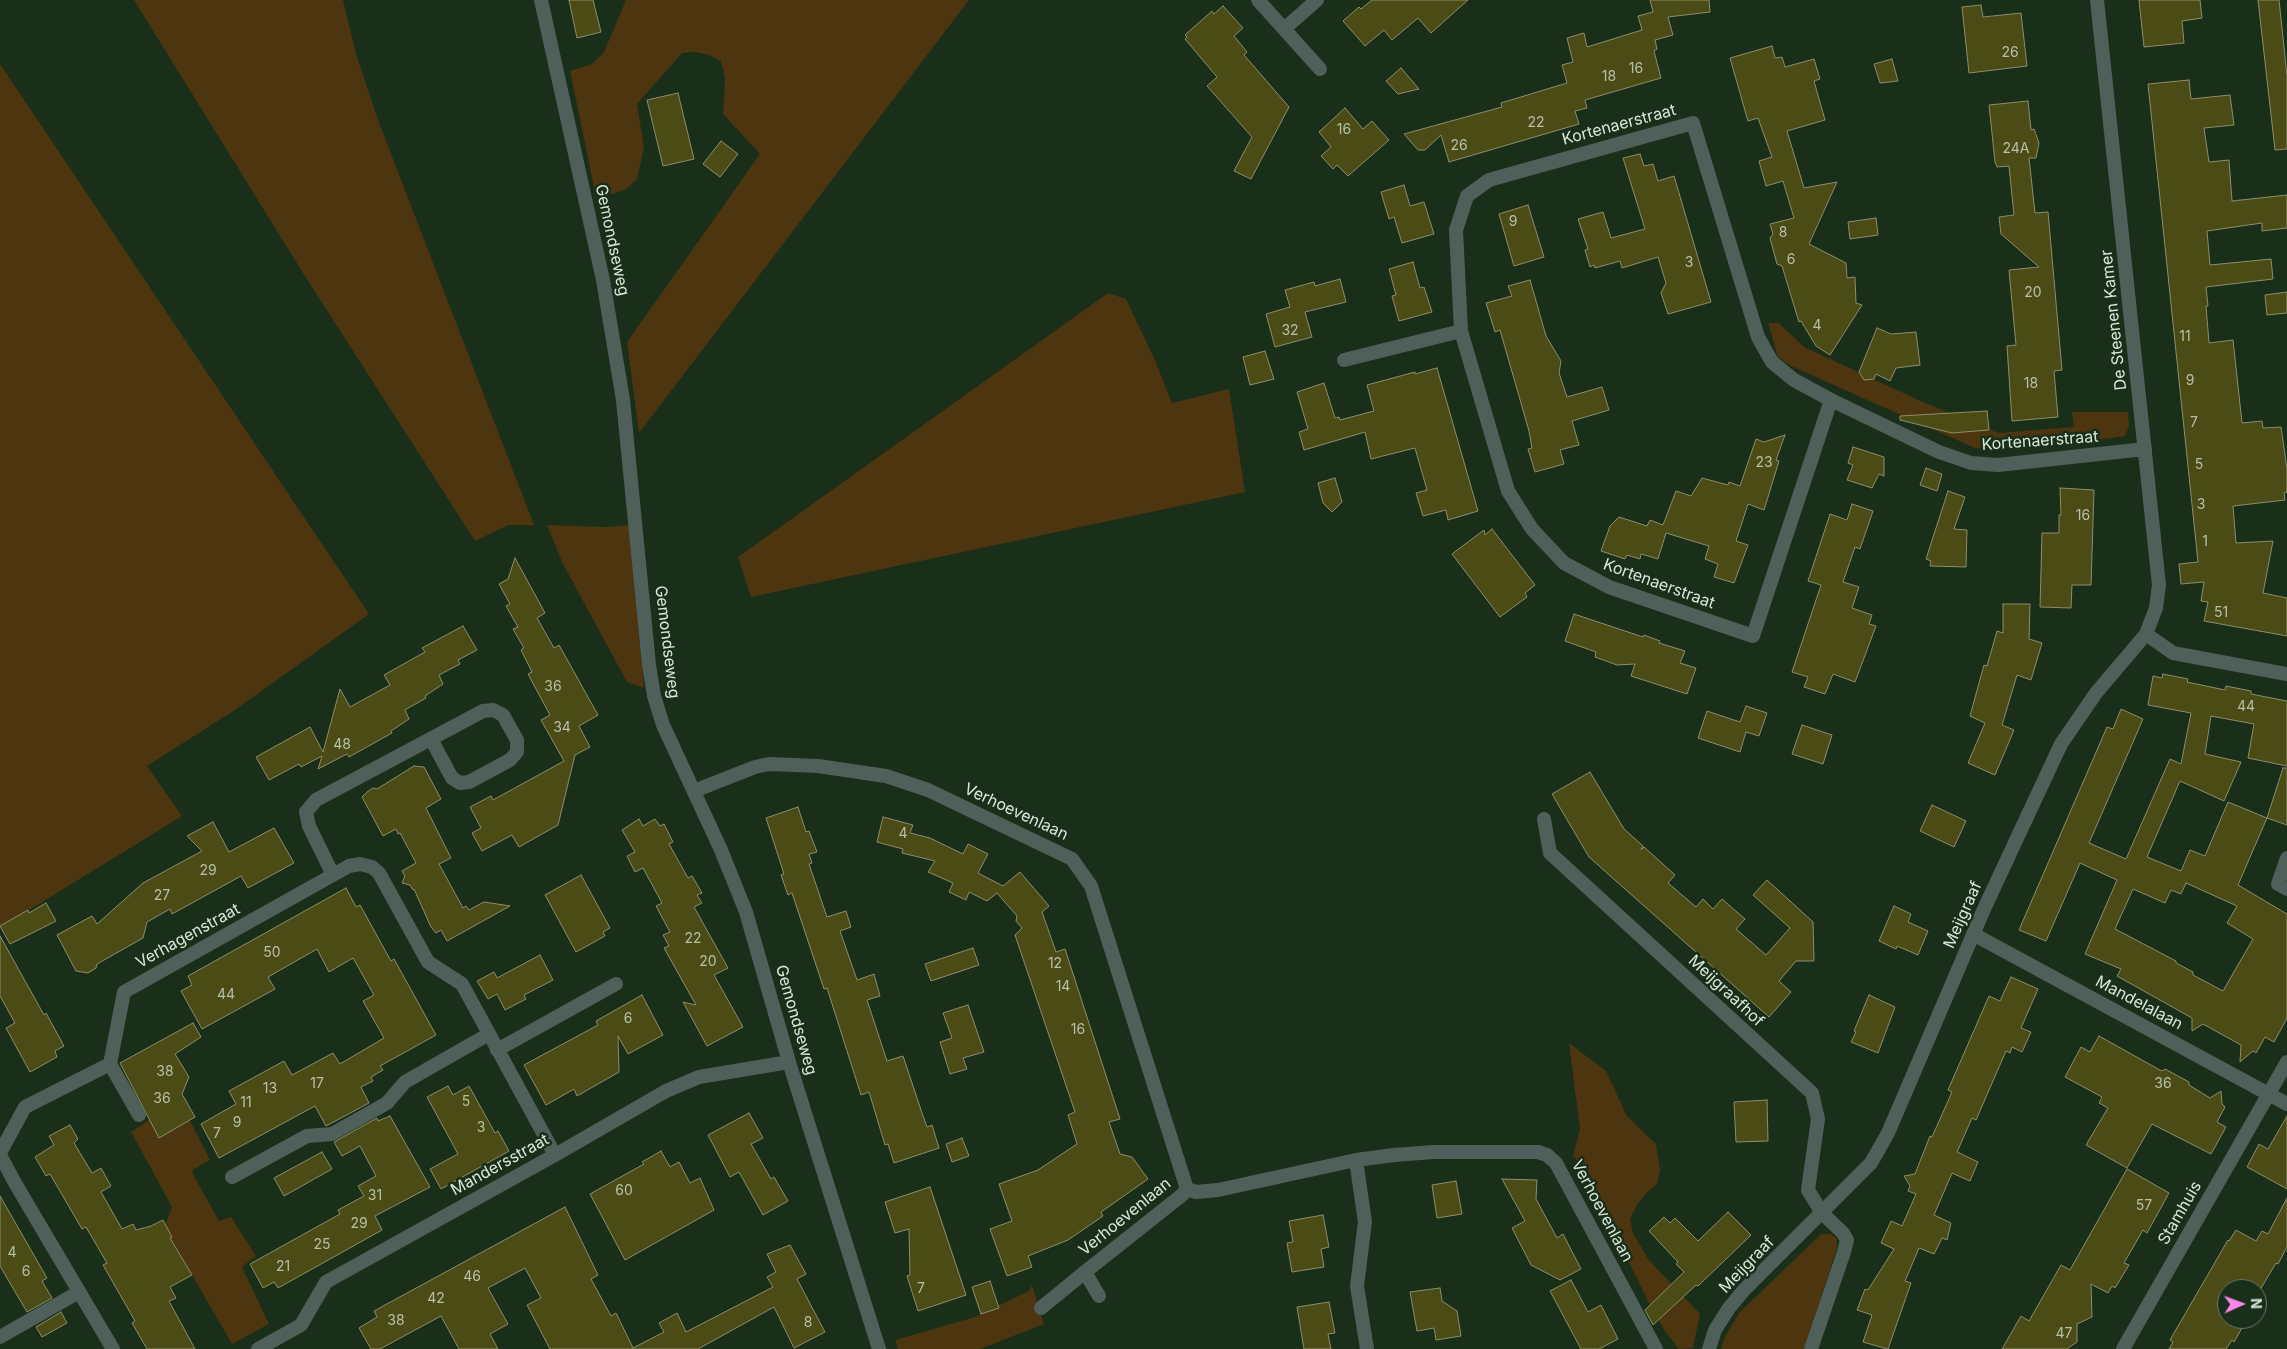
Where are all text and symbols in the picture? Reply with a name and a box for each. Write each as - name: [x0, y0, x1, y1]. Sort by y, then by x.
- house number: 26: [2001, 45, 2019, 61]
- house number: 16: [1629, 61, 1643, 77]
- house number: 18: [1602, 69, 1616, 85]
- street label: Kortenaerstraat: [1560, 101, 1678, 149]
- house number: 22: [1527, 115, 1545, 131]
- house number: 16: [1337, 122, 1351, 138]
- house number: 26: [1450, 138, 1468, 154]
- house number: 24A: [2002, 141, 2030, 157]
- street label: Gemondseweg: [591, 182, 633, 298]
- house number: 9: [1509, 214, 1517, 230]
- house number: 8: [1779, 225, 1787, 241]
- street label: De Steenen Kamer: [2097, 249, 2131, 391]
- house number: 6: [1787, 252, 1795, 268]
- house number: 3: [1685, 255, 1693, 271]
- house number: 20: [2024, 285, 2042, 301]
- house number: 4: [1812, 318, 1822, 334]
- house number: 32: [1281, 323, 1299, 339]
- house number: 11: [2179, 329, 2191, 345]
- house number: 9: [2186, 373, 2194, 389]
- house number: 18: [2024, 376, 2038, 392]
- house number: 7: [2190, 415, 2198, 431]
- street label: Kortenaerstraat: [1981, 427, 2099, 455]
- house number: 23: [1755, 455, 1773, 471]
- house number: 5: [2195, 457, 2203, 473]
- house number: 3: [2197, 497, 2205, 513]
- house number: 16: [2076, 508, 2090, 524]
- house number: 1: [2202, 534, 2208, 550]
- street label: Kortenaerstraat: [1601, 555, 1717, 613]
- street label: Gemondseweg: [651, 584, 683, 700]
- house number: 51: [2214, 605, 2228, 621]
- house number: 36: [544, 679, 562, 695]
- house number: 44: [2237, 699, 2255, 715]
- house number: 34: [553, 720, 571, 736]
- house number: 48: [333, 737, 351, 753]
- street label: Verhoevenlaan: [961, 779, 1071, 845]
- house number: 4: [898, 826, 908, 842]
- house number: 29: [199, 863, 217, 879]
- street label: Meijgraaf: [1940, 879, 1986, 951]
- house number: 27: [154, 888, 170, 904]
- street label: Verhagenstraat: [133, 900, 243, 972]
- house number: 22: [684, 931, 702, 947]
- house number: 50: [263, 945, 281, 961]
- street label: Meijgraafhof: [1684, 951, 1768, 1031]
- house number: 20: [699, 954, 717, 970]
- house number: 12: [1048, 956, 1062, 972]
- street label: Gemondseweg: [771, 963, 821, 1077]
- street label: Mandelalaan: [2092, 972, 2186, 1034]
- house number: 14: [1056, 979, 1070, 995]
- house number: 44: [217, 987, 235, 1003]
- house number: 6: [624, 1011, 632, 1027]
- house number: 16: [1071, 1022, 1085, 1038]
- house number: 38: [156, 1064, 174, 1080]
- house number: 17: [310, 1076, 324, 1092]
- house number: 36: [2154, 1076, 2172, 1092]
- house number: 13: [263, 1081, 277, 1097]
- house number: 36: [153, 1091, 171, 1107]
- house number: 5: [462, 1094, 470, 1110]
- house number: 11: [240, 1095, 252, 1111]
- house number: 9: [233, 1115, 241, 1131]
- house number: 3: [477, 1120, 485, 1136]
- house number: 7: [213, 1126, 221, 1142]
- street label: Mandersstraat: [448, 1130, 552, 1200]
- street label: Verhoevenlaan: [1567, 1157, 1637, 1265]
- street label: Verhoevenlaan: [1075, 1174, 1175, 1260]
- street label: Stamhuis: [2154, 1178, 2206, 1248]
- house number: 60: [615, 1183, 633, 1199]
- house number: 31: [368, 1188, 382, 1204]
- house number: 57: [2136, 1198, 2152, 1214]
- house number: 29: [350, 1216, 368, 1232]
- street label: Meijgraaf: [1715, 1233, 1779, 1297]
- house number: 25: [313, 1237, 331, 1253]
- house number: 4: [7, 1245, 17, 1261]
- house number: 21: [276, 1259, 290, 1275]
- house number: 6: [22, 1264, 30, 1280]
- house number: 46: [463, 1269, 481, 1285]
- north arrow: [2217, 1279, 2267, 1329]
- house number: 7: [917, 1281, 925, 1297]
- house number: 42: [427, 1291, 445, 1307]
- text: N: [2248, 1298, 2265, 1309]
- house number: 38: [387, 1313, 405, 1329]
- house number: 8: [804, 1315, 812, 1331]
- house number: 47: [2056, 1326, 2072, 1342]

